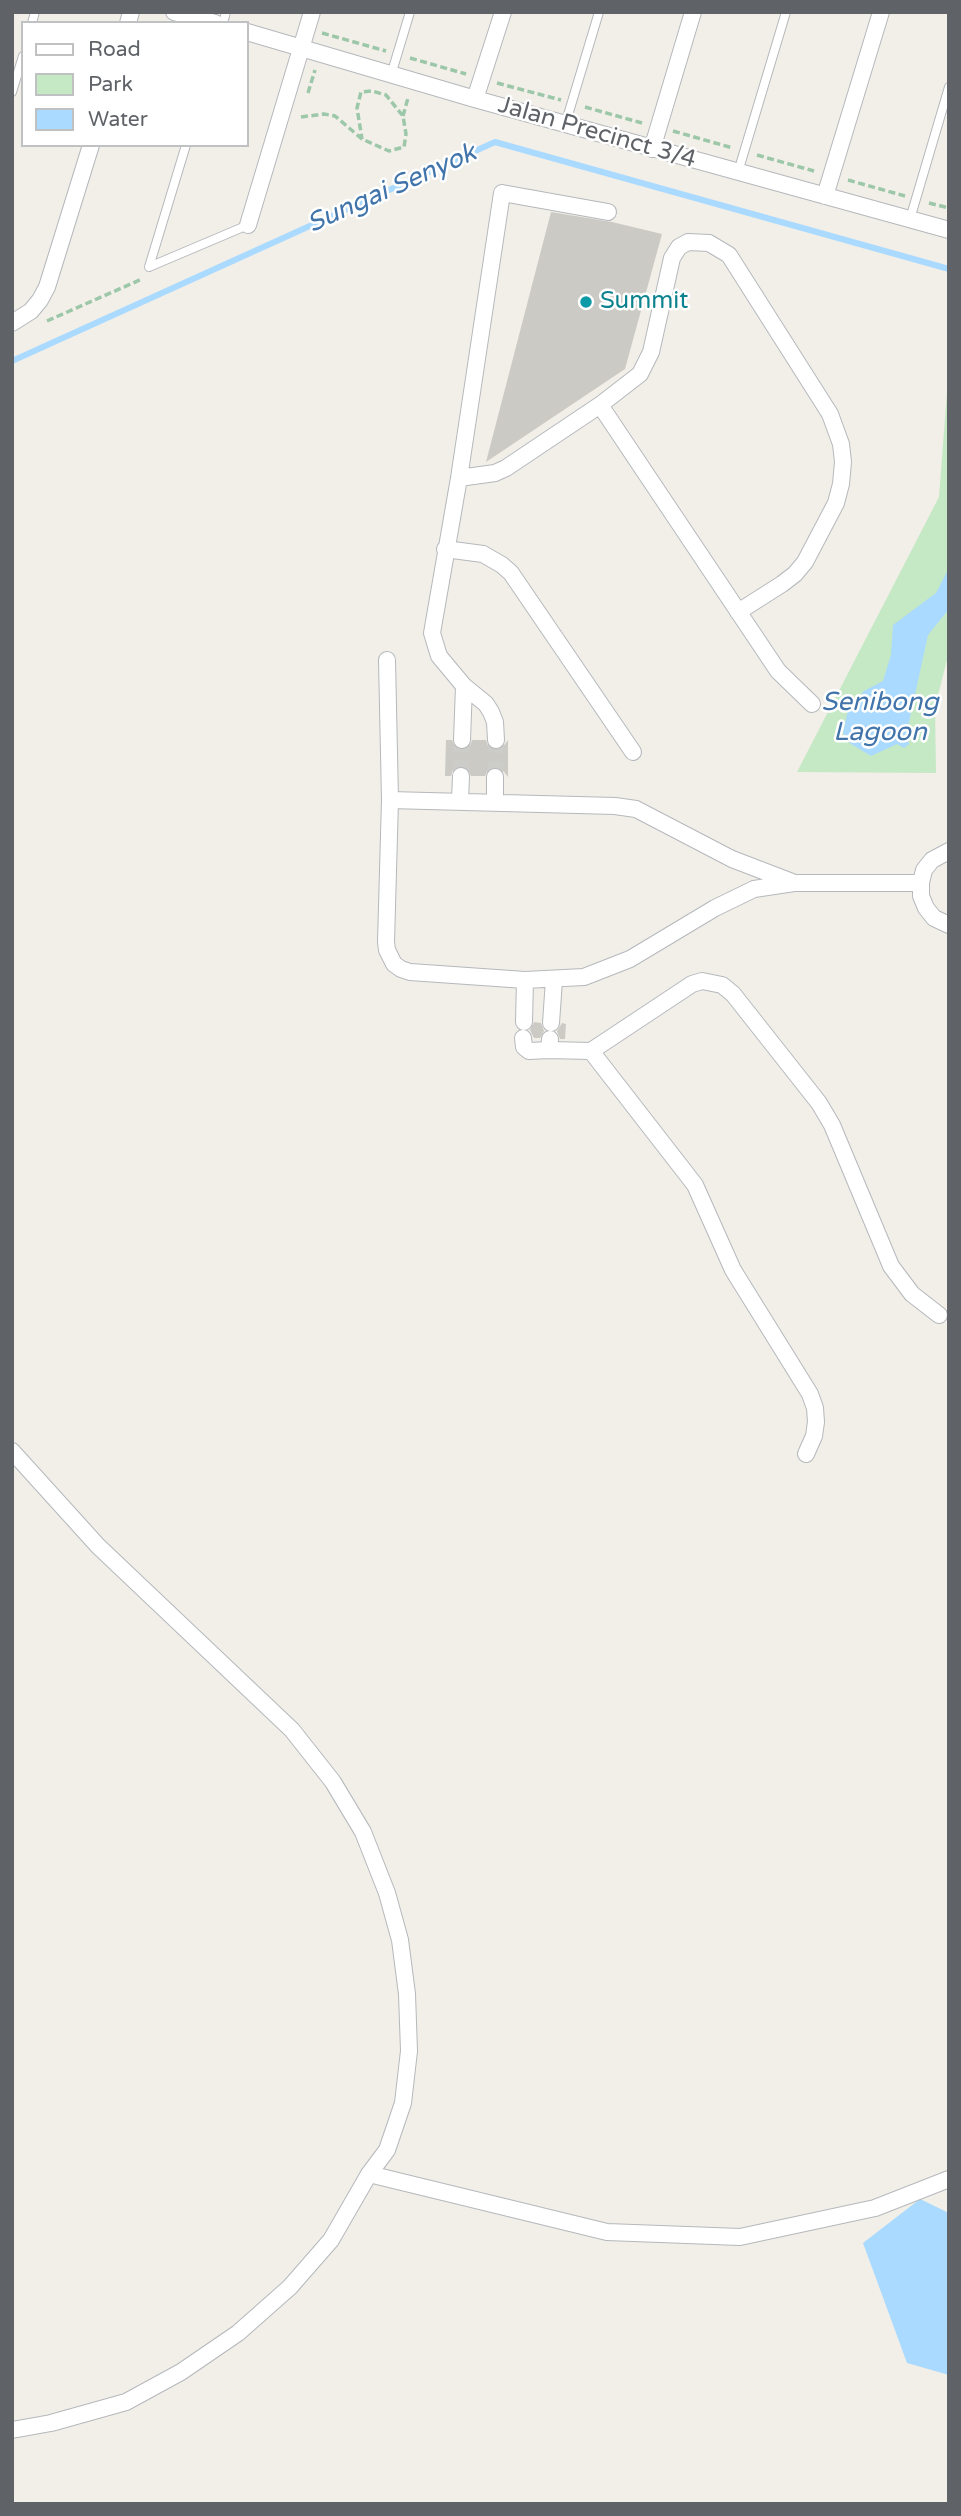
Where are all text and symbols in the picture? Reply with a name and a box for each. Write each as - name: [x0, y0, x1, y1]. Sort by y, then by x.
- legend: [21, 21, 248, 147]
- text: Road: [88, 37, 141, 62]
- text: Park: [88, 72, 133, 97]
- street label: Jalan Precinct 3/4: [495, 91, 699, 175]
- text: Water: [88, 107, 148, 132]
- water label: Sungai Senyok: [303, 138, 481, 240]
- place label: Summit: [600, 288, 688, 316]
- marker: Summit: [578, 294, 594, 310]
- water label: Senibong Lagoon: [821, 687, 939, 748]

